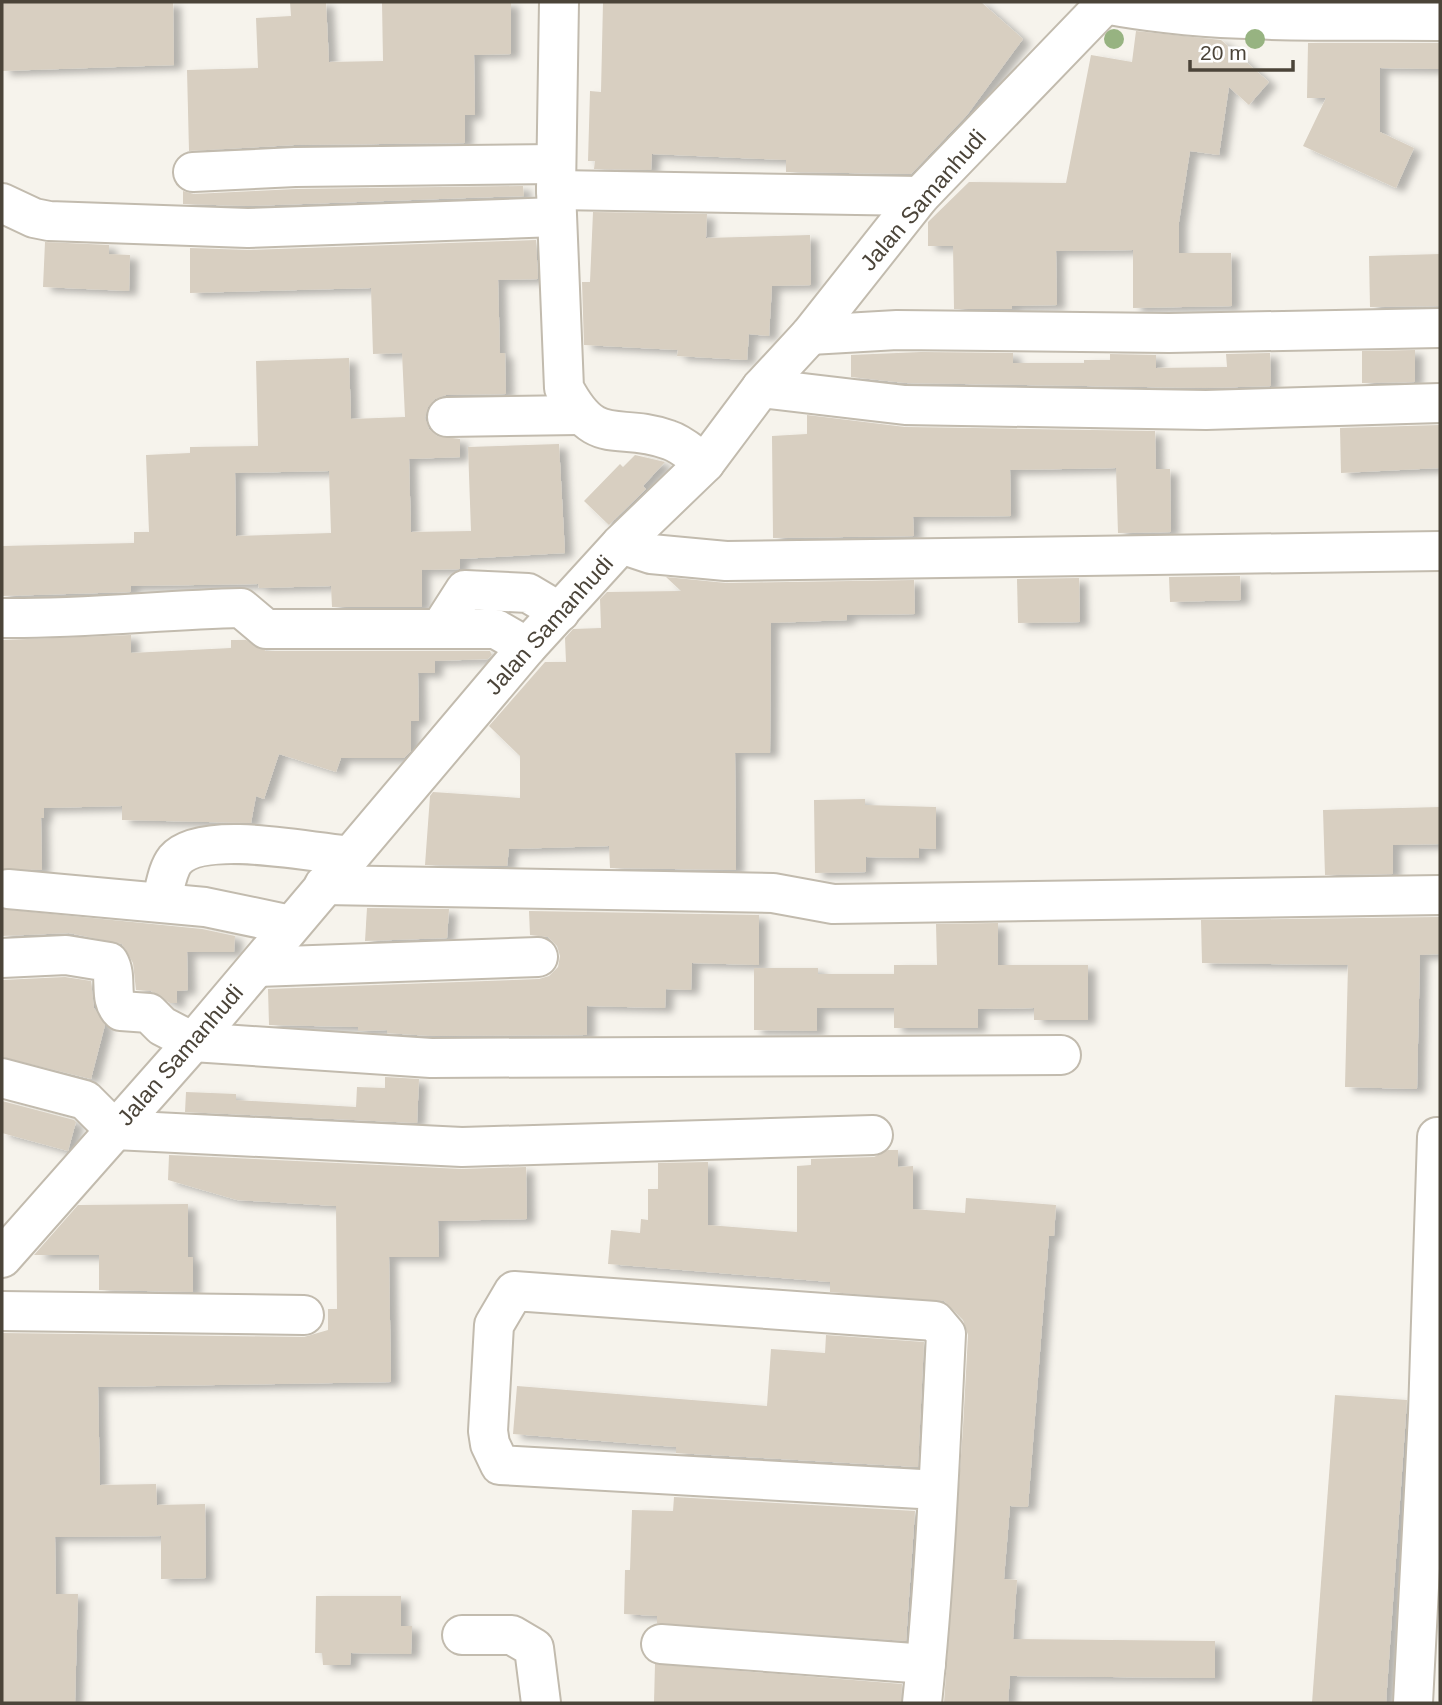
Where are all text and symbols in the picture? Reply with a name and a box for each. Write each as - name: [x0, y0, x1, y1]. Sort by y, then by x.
- scale bar: [1190, 28, 1293, 72]
- text: 20 m: [1200, 41, 1247, 64]
- street label: Jalan Samanhudi: [855, 124, 991, 276]
- street label: Jalan Samanhudi: [480, 550, 618, 700]
- street label: Jalan Samanhudi: [112, 979, 248, 1131]

